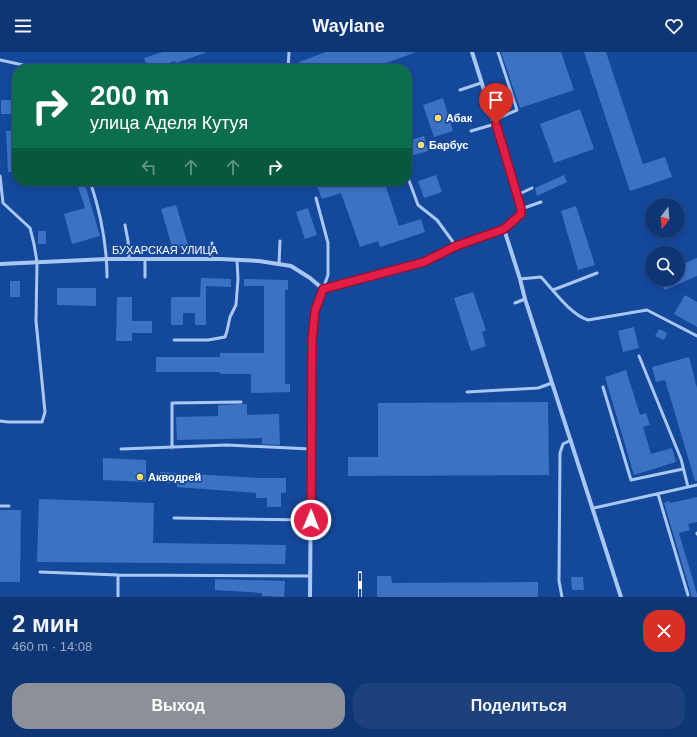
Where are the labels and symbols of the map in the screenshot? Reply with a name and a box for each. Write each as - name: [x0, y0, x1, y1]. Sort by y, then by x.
- pin: [479, 83, 513, 124]
- place label: Абак: [446, 112, 473, 124]
- marker: Абак: [433, 113, 443, 123]
- place label: Барбус: [429, 139, 468, 151]
- marker: Барбус: [416, 140, 426, 150]
- north arrow: [645, 198, 685, 238]
- street label: БУХАРСКАЯ УЛИЦА: [112, 244, 219, 256]
- place label: Акводрей: [148, 471, 201, 483]
- marker: Акводрей: [135, 472, 145, 482]
- position arrow: [290, 499, 332, 541]

